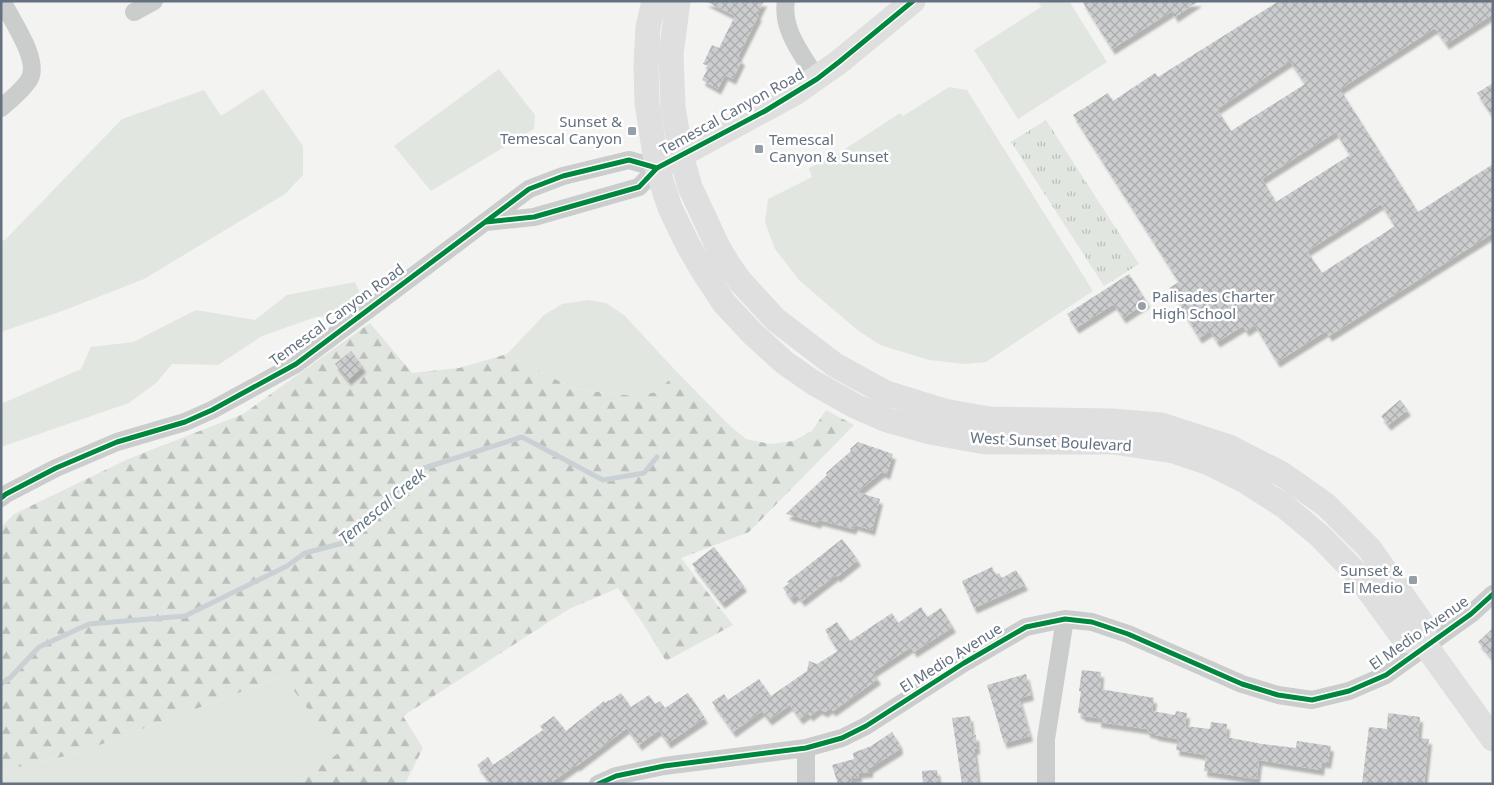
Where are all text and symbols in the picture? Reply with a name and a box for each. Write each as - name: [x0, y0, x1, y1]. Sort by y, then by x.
- street label: Temescal Canyon Road: [656, 63, 807, 159]
- place label: Sunset & Temescal Canyon: [500, 111, 622, 148]
- marker: Sunset & Temescal Canyon: [626, 125, 638, 137]
- place label: Temescal Canyon & Sunset: [769, 129, 889, 166]
- marker: Temescal Canyon & Sunset: [753, 143, 765, 155]
- street label: Temescal Canyon Road: [265, 259, 408, 370]
- place label: Palisades Charter High School: [1152, 286, 1275, 323]
- marker: Palisades Charter High School: [1136, 300, 1148, 312]
- street label: West Sunset Boulevard: [970, 427, 1132, 455]
- water label: Temescal Creek: [334, 462, 431, 549]
- place label: Sunset & El Medio: [1340, 560, 1403, 597]
- marker: Sunset & El Medio: [1407, 574, 1419, 586]
- street label: El Medio Avenue: [1365, 590, 1472, 674]
- street label: El Medio Avenue: [896, 618, 1005, 697]

